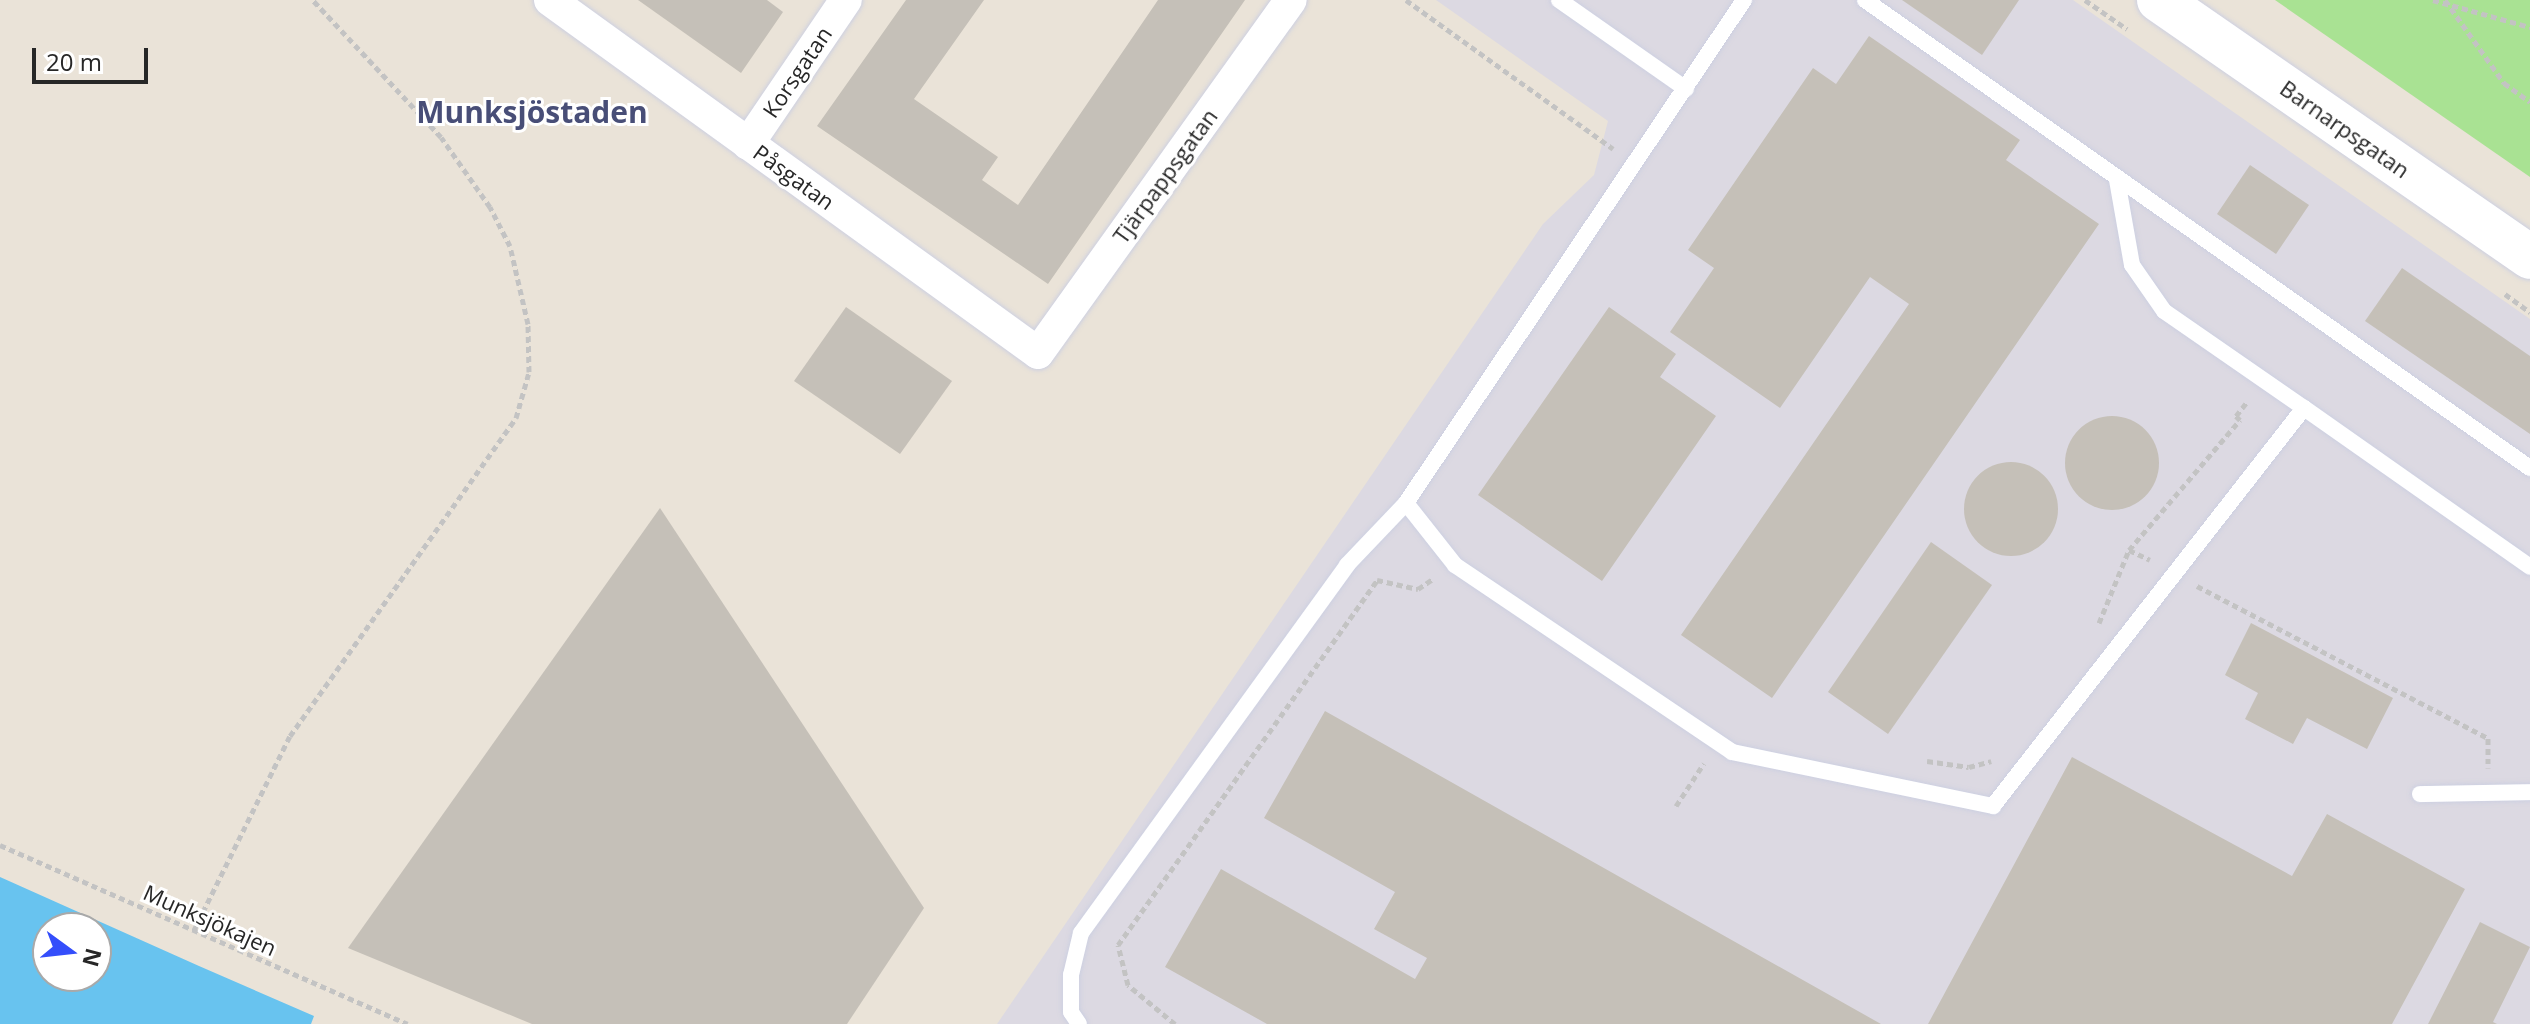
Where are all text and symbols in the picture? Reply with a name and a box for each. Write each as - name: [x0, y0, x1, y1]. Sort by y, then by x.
- street label: Korsgatan: [757, 22, 837, 122]
- scale bar: [36, 32, 152, 82]
- text: 20 m: [46, 45, 102, 78]
- street label: Barnarpsgatan: [2275, 75, 2415, 183]
- district label: Munksjöstaden: [416, 94, 648, 130]
- street label: Tjärpappsgatan: [1107, 104, 1223, 248]
- street label: Påsgatan: [748, 139, 840, 215]
- street label: Munksjökajen: [139, 879, 281, 961]
- north arrow: [32, 912, 112, 992]
- text: N: [76, 945, 110, 970]

